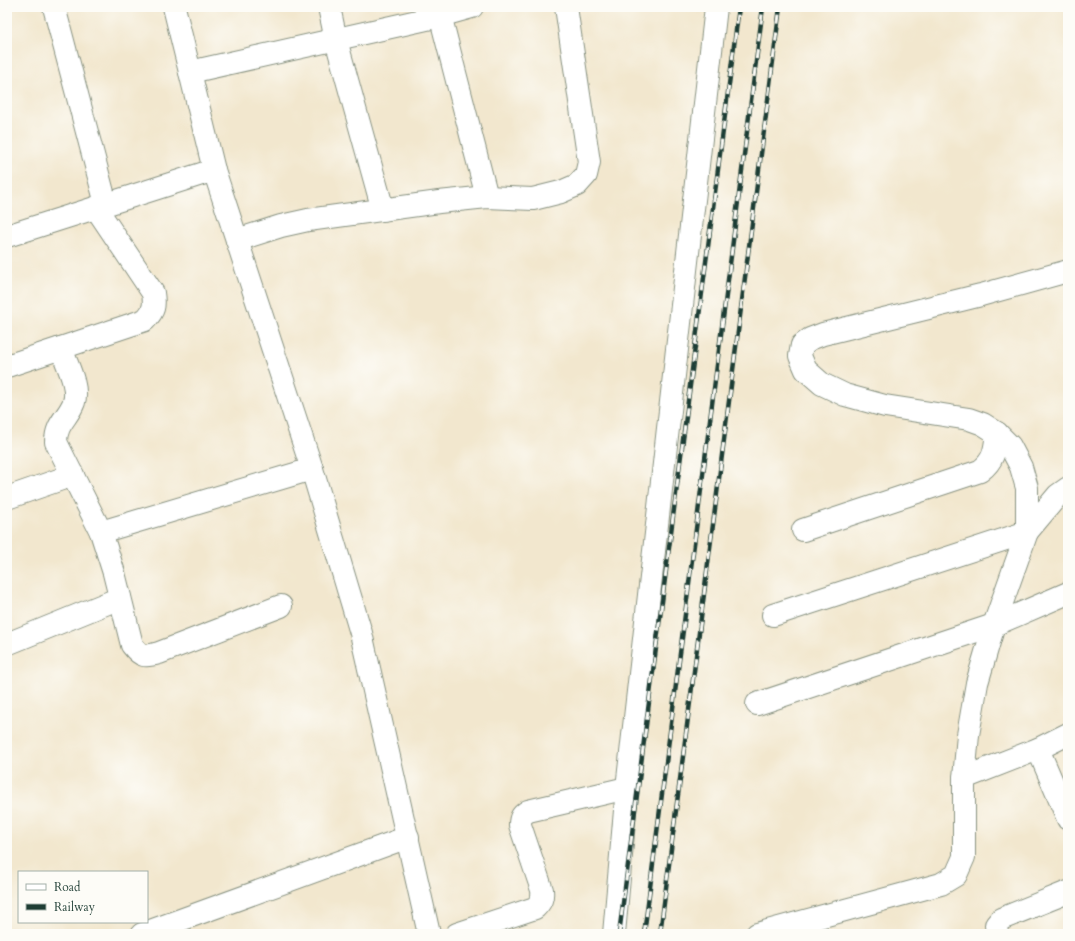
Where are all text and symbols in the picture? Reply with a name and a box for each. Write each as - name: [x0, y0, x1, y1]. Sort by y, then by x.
- legend: [18, 871, 148, 923]
- text: Road: [54, 879, 81, 895]
- text: Railway: [54, 899, 96, 915]

